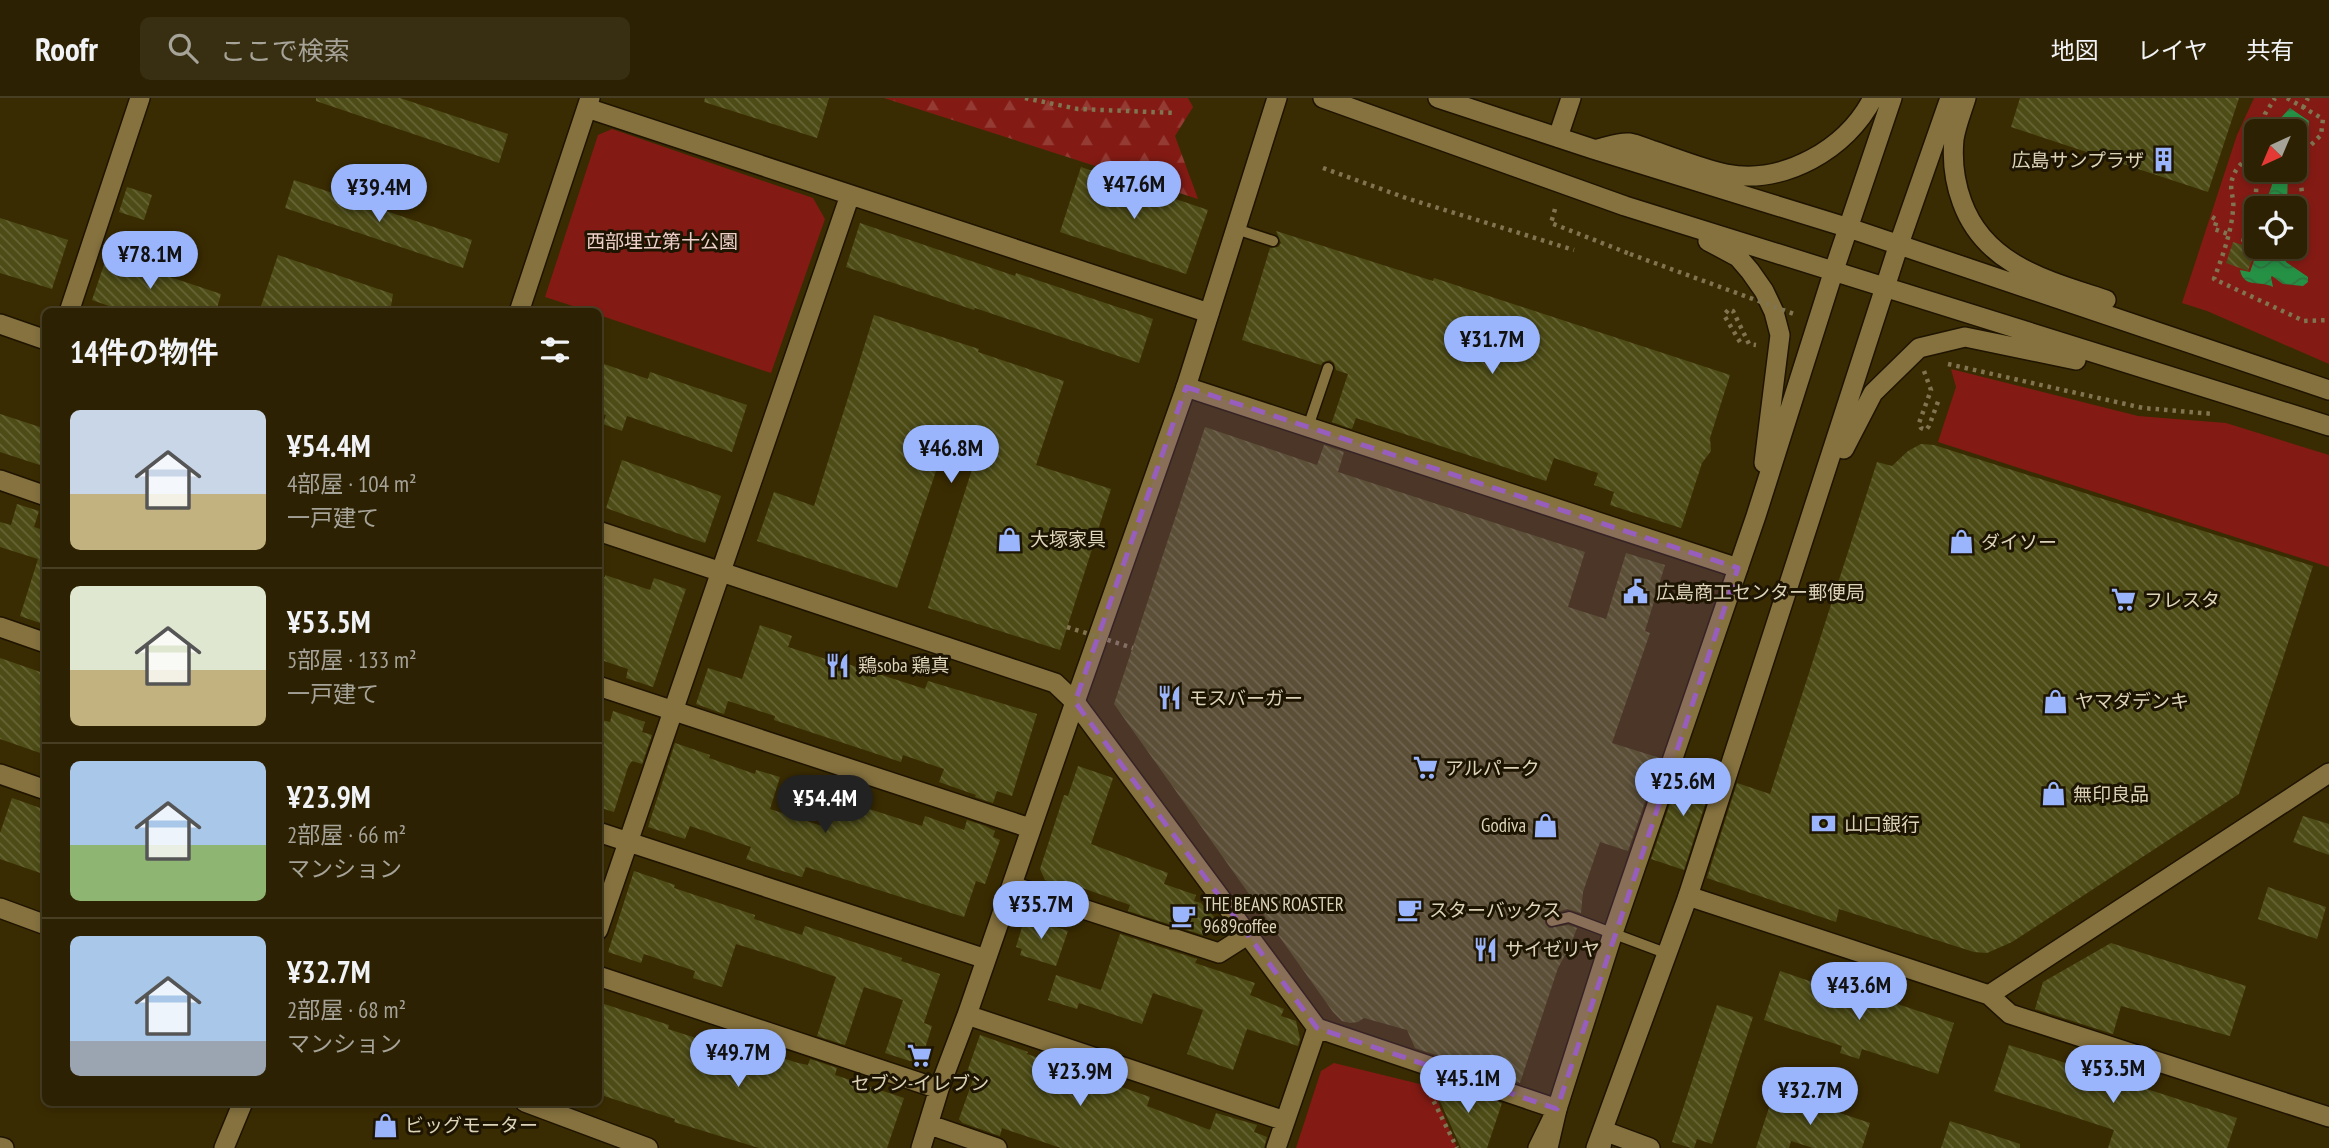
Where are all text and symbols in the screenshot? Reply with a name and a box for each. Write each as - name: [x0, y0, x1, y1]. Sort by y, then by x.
- search box: [140, 17, 630, 80]
- text: Roofr: [35, 27, 98, 70]
- icon: search: [164, 29, 202, 67]
- text: ここで検索: [220, 34, 350, 67]
- text: 地図: [2051, 35, 2099, 66]
- text: レイヤ: [2137, 35, 2208, 66]
- text: 共有: [2246, 35, 2294, 66]
- north arrow: [2244, 119, 2306, 182]
- map controls: [2244, 119, 2307, 259]
- building icon: 広島サンプラザ: [2150, 146, 2178, 174]
- place label: 広島サンプラザ: [2012, 148, 2144, 172]
- pin: ¥47.6M: [1077, 162, 1191, 221]
- pin: ¥39.4M: [322, 164, 436, 224]
- text: ¥47.6M: [1103, 169, 1165, 198]
- text: ¥39.4M: [347, 172, 411, 201]
- button: locate: [2244, 196, 2307, 259]
- park label: 西部埋立第十公園: [586, 229, 738, 253]
- pin: ¥78.1M: [93, 232, 207, 291]
- text: ¥78.1M: [118, 239, 182, 268]
- pin: ¥31.7M: [1435, 316, 1549, 376]
- text: ¥31.7M: [1460, 324, 1524, 353]
- icon: filters: [536, 331, 574, 369]
- text: 14件の物件: [70, 332, 219, 371]
- text: ¥54.4M: [287, 426, 371, 465]
- pin: ¥46.8M: [894, 426, 1008, 485]
- text: ¥46.8M: [919, 433, 983, 462]
- icon: home: [126, 438, 210, 522]
- text: 4部屋 · 104 m²: [287, 469, 417, 498]
- text: 一戸建て: [287, 503, 379, 532]
- shop icon: 大塚家具: [996, 525, 1024, 553]
- place label: 大塚家具: [1030, 527, 1106, 551]
- shop icon: ダイソー: [1947, 528, 1975, 556]
- place label: ダイソー: [1981, 530, 2057, 554]
- public building icon: 広島商工センター郵便局: [1622, 578, 1650, 606]
- place label: 広島商工センター郵便局: [1656, 580, 1865, 604]
- supermarket icon: フレスタ: [2110, 586, 2138, 614]
- place label: フレスタ: [2144, 588, 2220, 612]
- text: ¥53.5M: [287, 602, 371, 641]
- icon: home: [126, 614, 210, 698]
- text: 5部屋 · 133 m²: [287, 645, 417, 674]
- restaurant icon: 鶏soba 鶏真: [824, 651, 852, 679]
- place label: 鶏soba 鶏真: [858, 653, 950, 677]
- text: 一戸建て: [287, 679, 379, 708]
- restaurant icon: モスバーガー: [1155, 684, 1183, 712]
- place label: モスバーガー: [1189, 686, 1303, 710]
- shop icon: ヤマダデンキ: [2041, 687, 2069, 715]
- place label: ヤマダデンキ: [2075, 689, 2189, 713]
- supermarket icon: アルパーク: [1411, 754, 1439, 782]
- place label: アルパーク: [1445, 756, 1540, 780]
- pin: ¥25.6M: [1626, 758, 1740, 818]
- text: ¥25.6M: [1651, 766, 1715, 795]
- pin: ¥54.4M: [768, 776, 882, 835]
- text: ¥23.9M: [287, 777, 371, 816]
- shop icon: 無印良品: [2039, 780, 2067, 808]
- place label: 無印良品: [2073, 782, 2149, 806]
- text: ¥54.4M: [793, 783, 857, 812]
- icon: home: [126, 789, 210, 873]
- bank icon: 山口銀行: [1810, 810, 1838, 838]
- shop icon: Godiva: [1532, 811, 1560, 839]
- place label: 山口銀行: [1844, 812, 1920, 836]
- place label: Godiva: [1481, 813, 1526, 837]
- text: 2部屋 · 66 m²: [287, 820, 406, 849]
- text: マンション: [287, 854, 402, 883]
- pin: ¥35.7M: [984, 882, 1098, 941]
- text: ¥35.7M: [1009, 889, 1073, 918]
- place label: THE BEANS ROASTER 9689coffee: [1203, 892, 1344, 938]
- cafe icon: スターバックス: [1395, 896, 1423, 924]
- place label: スターバックス: [1429, 898, 1561, 922]
- cafe icon: THE BEANS ROASTER 9689coffee: [1169, 901, 1197, 929]
- restaurant icon: サイゼリヤ: [1471, 935, 1499, 963]
- place label: サイゼリヤ: [1505, 937, 1600, 961]
- text: ¥32.7M: [287, 952, 371, 991]
- pin: ¥43.6M: [1802, 962, 1916, 1022]
- icon: home: [126, 964, 210, 1048]
- text: ¥43.6M: [1827, 970, 1891, 999]
- text: 2部屋 · 68 m²: [287, 995, 406, 1024]
- text: マンション: [287, 1029, 402, 1058]
- pin: ¥49.7M: [681, 1030, 795, 1089]
- text: ¥49.7M: [706, 1037, 770, 1066]
- supermarket icon: セブン-イレブン: [906, 1041, 934, 1069]
- pin: ¥53.5M: [2056, 1046, 2170, 1105]
- pin: ¥23.9M: [1023, 1048, 1137, 1108]
- text: ¥53.5M: [2081, 1053, 2145, 1082]
- text: ¥23.9M: [1048, 1056, 1112, 1085]
- pin: ¥45.1M: [1411, 1056, 1525, 1115]
- text: ¥45.1M: [1436, 1063, 1500, 1092]
- pin: ¥32.7M: [1753, 1068, 1867, 1127]
- place label: セブン-イレブン: [851, 1071, 989, 1095]
- text: ¥32.7M: [1778, 1075, 1842, 1104]
- shop icon: ビッグモーター: [371, 1111, 399, 1139]
- place label: ビッグモーター: [405, 1113, 538, 1137]

